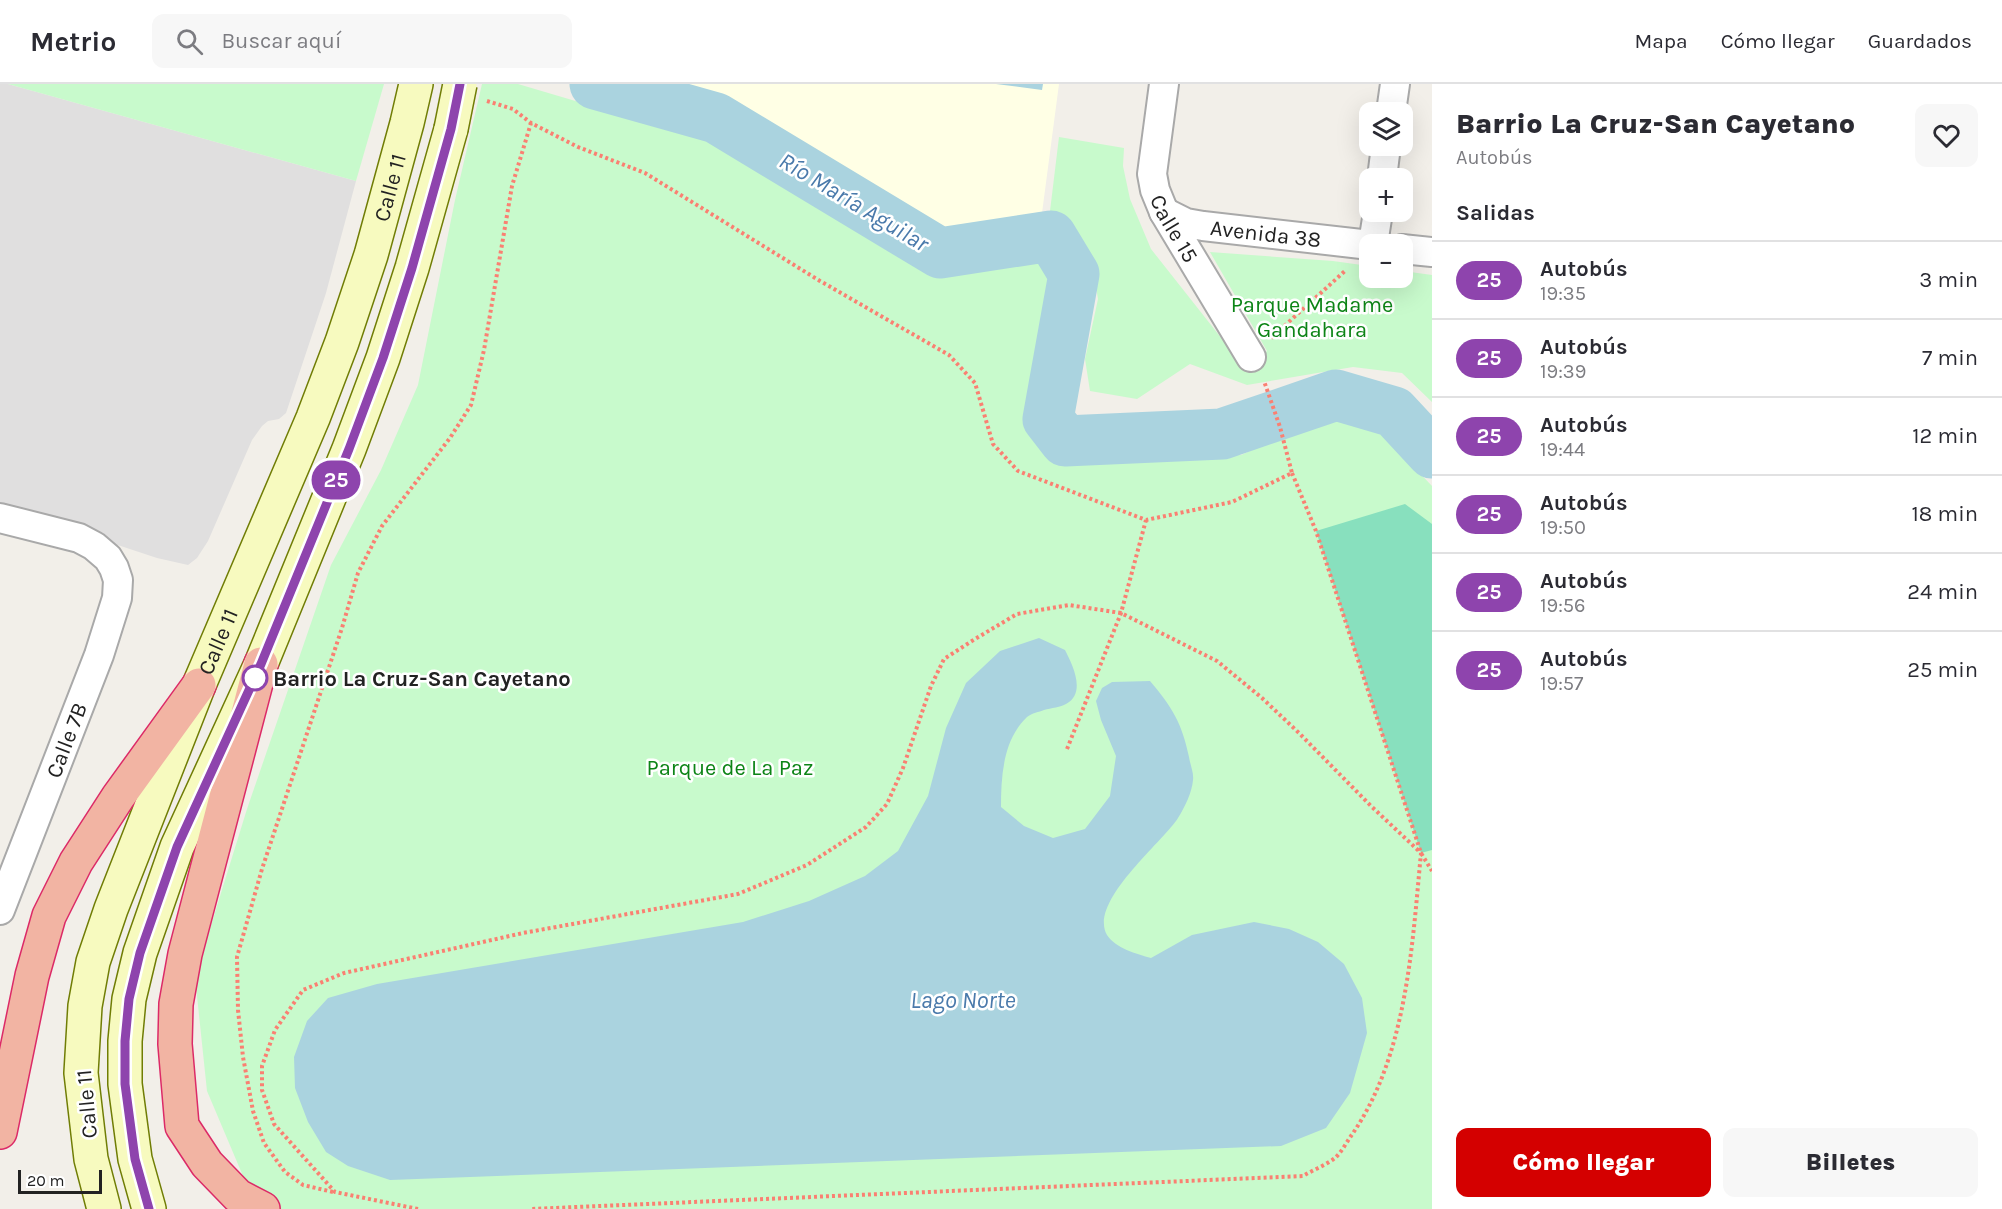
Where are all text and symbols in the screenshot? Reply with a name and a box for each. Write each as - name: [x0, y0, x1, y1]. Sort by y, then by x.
- search box: [152, 14, 572, 68]
- text: Metrio: [30, 25, 116, 58]
- icon: search: [173, 25, 206, 58]
- text: Buscar aquí: [221, 28, 341, 54]
- text: Mapa: [1634, 29, 1688, 53]
- text: Cómo llegar: [1721, 29, 1835, 53]
- text: Guardados: [1868, 29, 1972, 53]
- map controls: [1359, 102, 1413, 288]
- button: layers: [1359, 102, 1413, 156]
- button: heart: [1915, 104, 1978, 167]
- text: Barrio La Cruz-San Cayetano: [1456, 107, 1855, 140]
- water label: Río María Aguilar: [774, 146, 934, 258]
- text: Autobús: [1456, 146, 1533, 169]
- street label: Calle 11: [369, 151, 412, 225]
- button: +: [1359, 168, 1413, 222]
- street label: Calle 15: [1144, 191, 1203, 267]
- text: Salidas: [1456, 200, 1535, 226]
- street label: Avenida 38: [1209, 215, 1322, 253]
- button: −: [1359, 234, 1413, 288]
- text: Autobús: [1540, 256, 1628, 282]
- text: 3 min: [1919, 267, 1978, 293]
- text: 25: [1477, 268, 1501, 292]
- text: 19:35: [1540, 282, 1586, 305]
- park label: Parque Madame Gandahara: [1231, 292, 1393, 343]
- text: Autobús: [1540, 334, 1628, 360]
- text: 7 min: [1922, 345, 1978, 371]
- text: 25: [1477, 346, 1501, 370]
- text: 19:39: [1540, 360, 1586, 383]
- text: Autobús: [1540, 412, 1628, 438]
- text: 12 min: [1912, 423, 1978, 449]
- text: 25: [1477, 424, 1501, 448]
- text: 19:44: [1540, 438, 1585, 461]
- line badge: 25: [309, 460, 363, 500]
- text: 25: [324, 468, 348, 492]
- text: Autobús: [1540, 490, 1628, 516]
- text: 18 min: [1912, 501, 1978, 527]
- text: 25: [1477, 502, 1501, 526]
- text: 19:50: [1540, 516, 1586, 539]
- text: Autobús: [1540, 568, 1628, 594]
- text: 24 min: [1907, 579, 1978, 605]
- text: 25: [1477, 580, 1501, 604]
- text: 19:56: [1540, 594, 1586, 617]
- street label: Calle 11: [193, 605, 244, 679]
- text: Autobús: [1540, 646, 1628, 672]
- text: 25 min: [1907, 657, 1978, 683]
- text: 25: [1477, 658, 1501, 682]
- marker: Barrio La Cruz-San Cayetano: [242, 665, 268, 691]
- place label: Barrio La Cruz-San Cayetano: [273, 666, 571, 692]
- text: 19:57: [1540, 672, 1584, 695]
- street label: Calle 7B: [41, 699, 93, 782]
- park label: Parque de La Paz: [647, 755, 813, 781]
- water label: Lago Norte: [910, 986, 1016, 1014]
- street label: Calle 11: [71, 1068, 103, 1139]
- button: Cómo llegar: [1456, 1128, 1711, 1197]
- button: Billetes: [1723, 1128, 1978, 1197]
- scale bar: [18, 1167, 102, 1194]
- text: 20 m: [27, 1171, 65, 1190]

